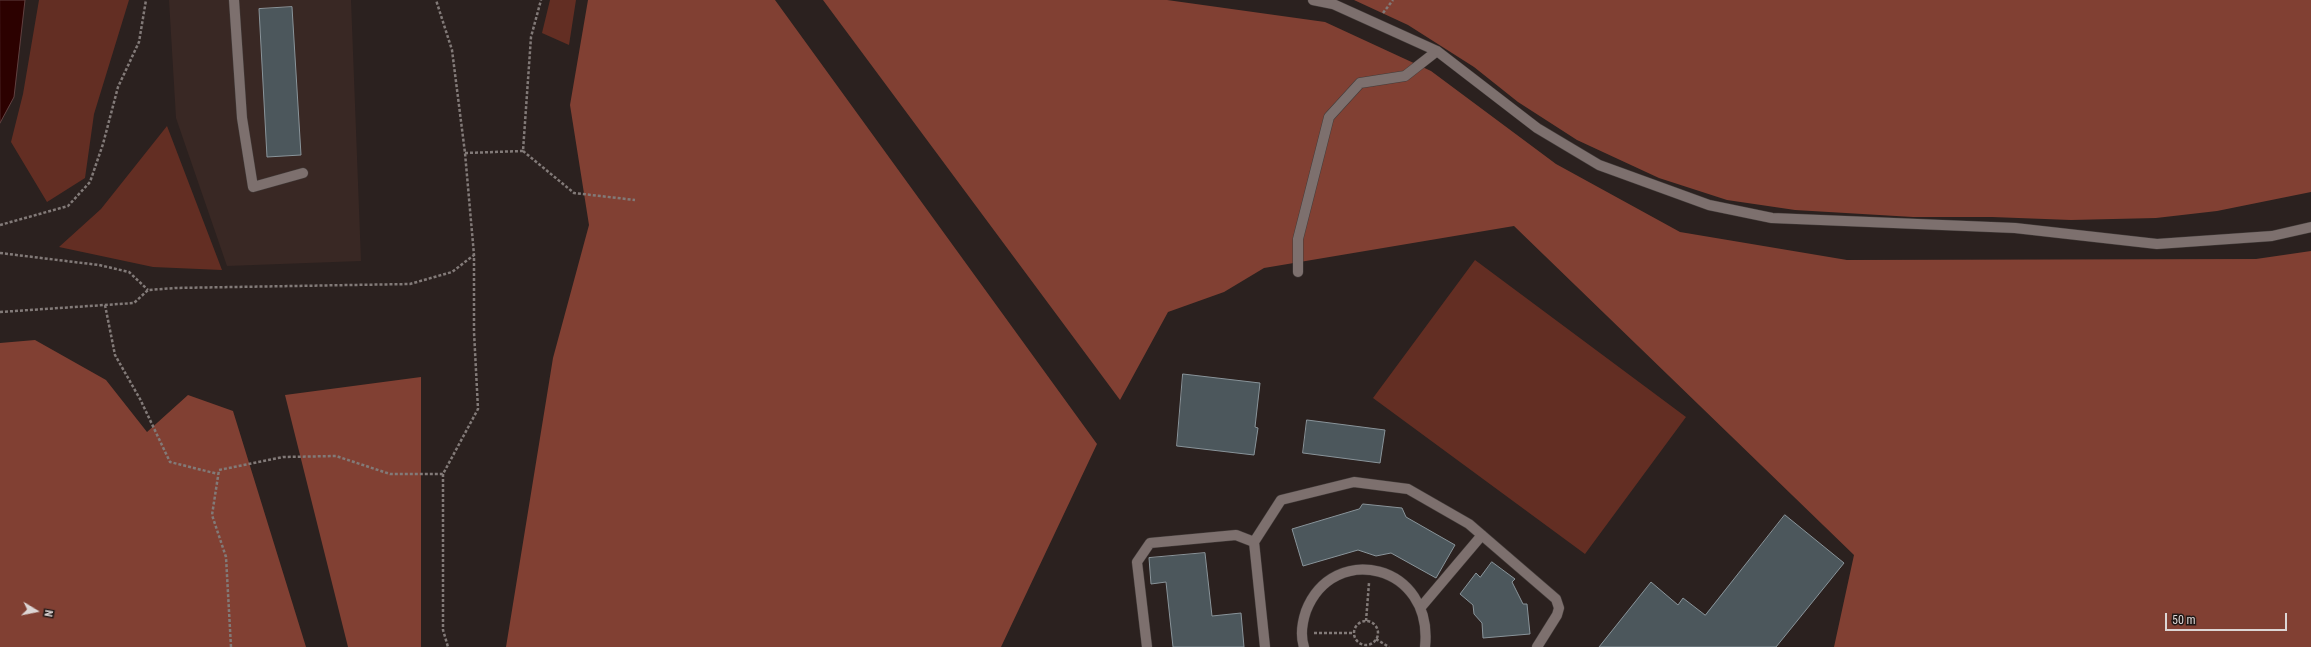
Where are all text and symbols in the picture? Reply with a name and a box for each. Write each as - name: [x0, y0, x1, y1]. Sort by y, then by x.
- north arrow: [16, 591, 56, 631]
- scale bar: [2167, 605, 2289, 631]
- text: N: [41, 609, 55, 618]
- text: 50 m: [2172, 613, 2196, 627]

